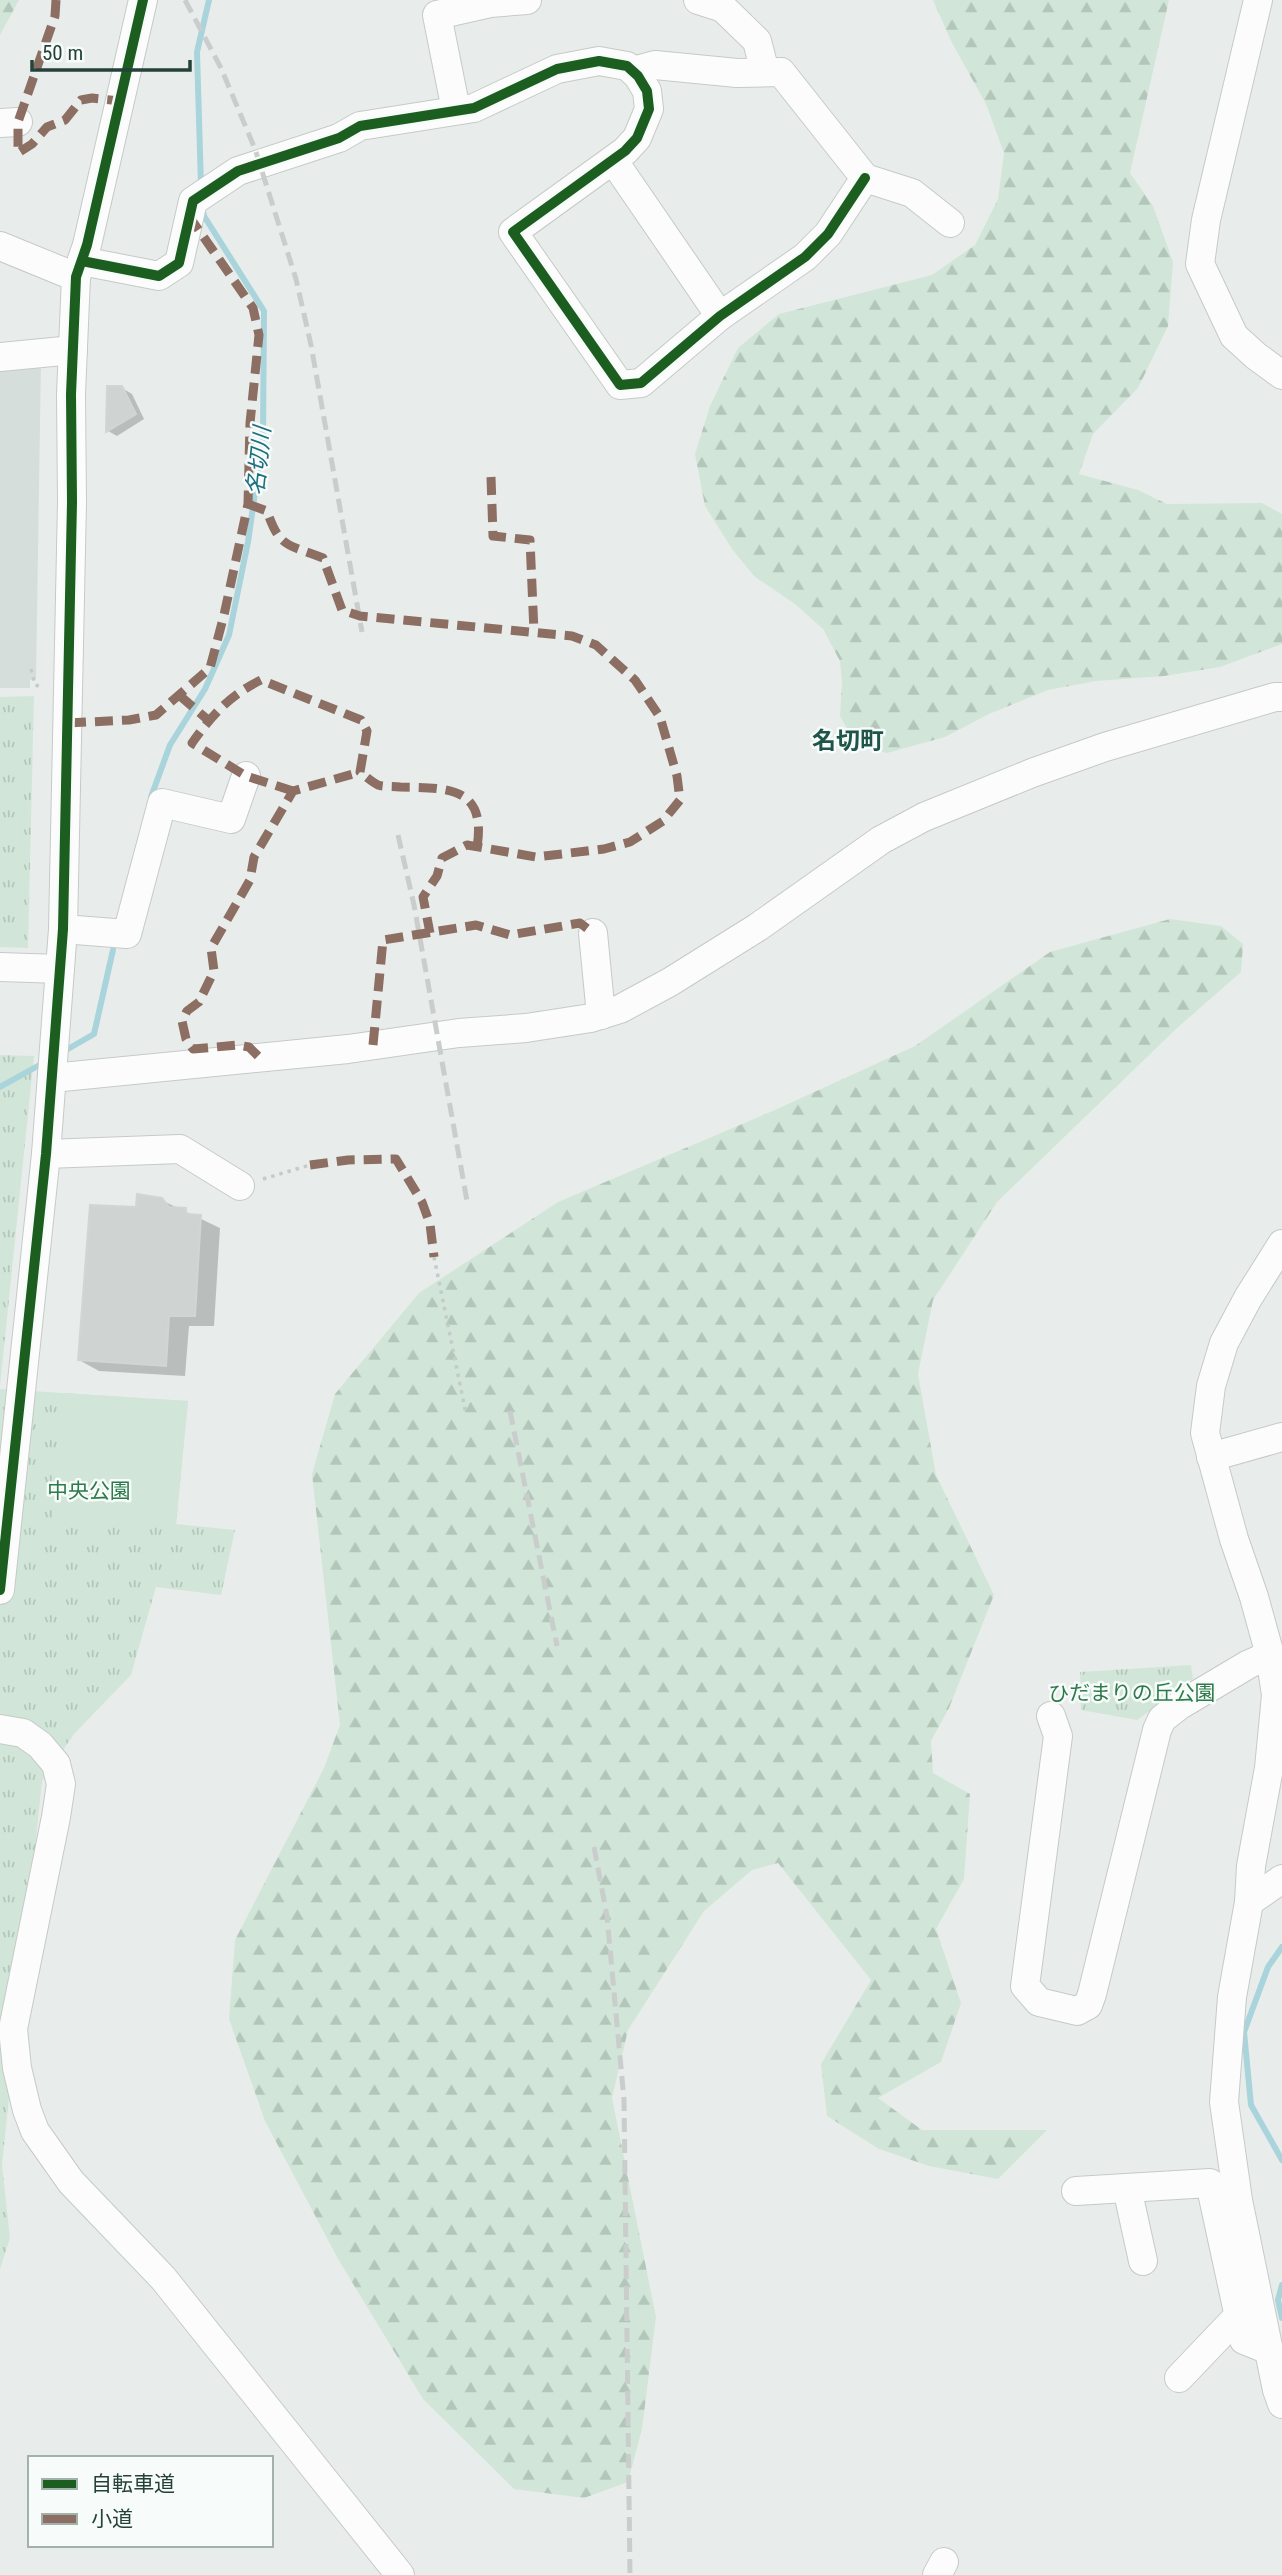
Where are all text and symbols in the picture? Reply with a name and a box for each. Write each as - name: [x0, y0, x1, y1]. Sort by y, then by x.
- scale bar: [32, 28, 189, 72]
- text: 50 m: [42, 41, 83, 65]
- water label: 名切川: [242, 422, 276, 497]
- district label: 名切町: [812, 727, 884, 755]
- park label: 中央公園: [47, 1479, 131, 1503]
- park label: ひだまりの丘公園: [1048, 1681, 1216, 1705]
- legend: [28, 2456, 273, 2547]
- text: 自転車道: [91, 2472, 175, 2496]
- text: 小道: [91, 2507, 133, 2531]

